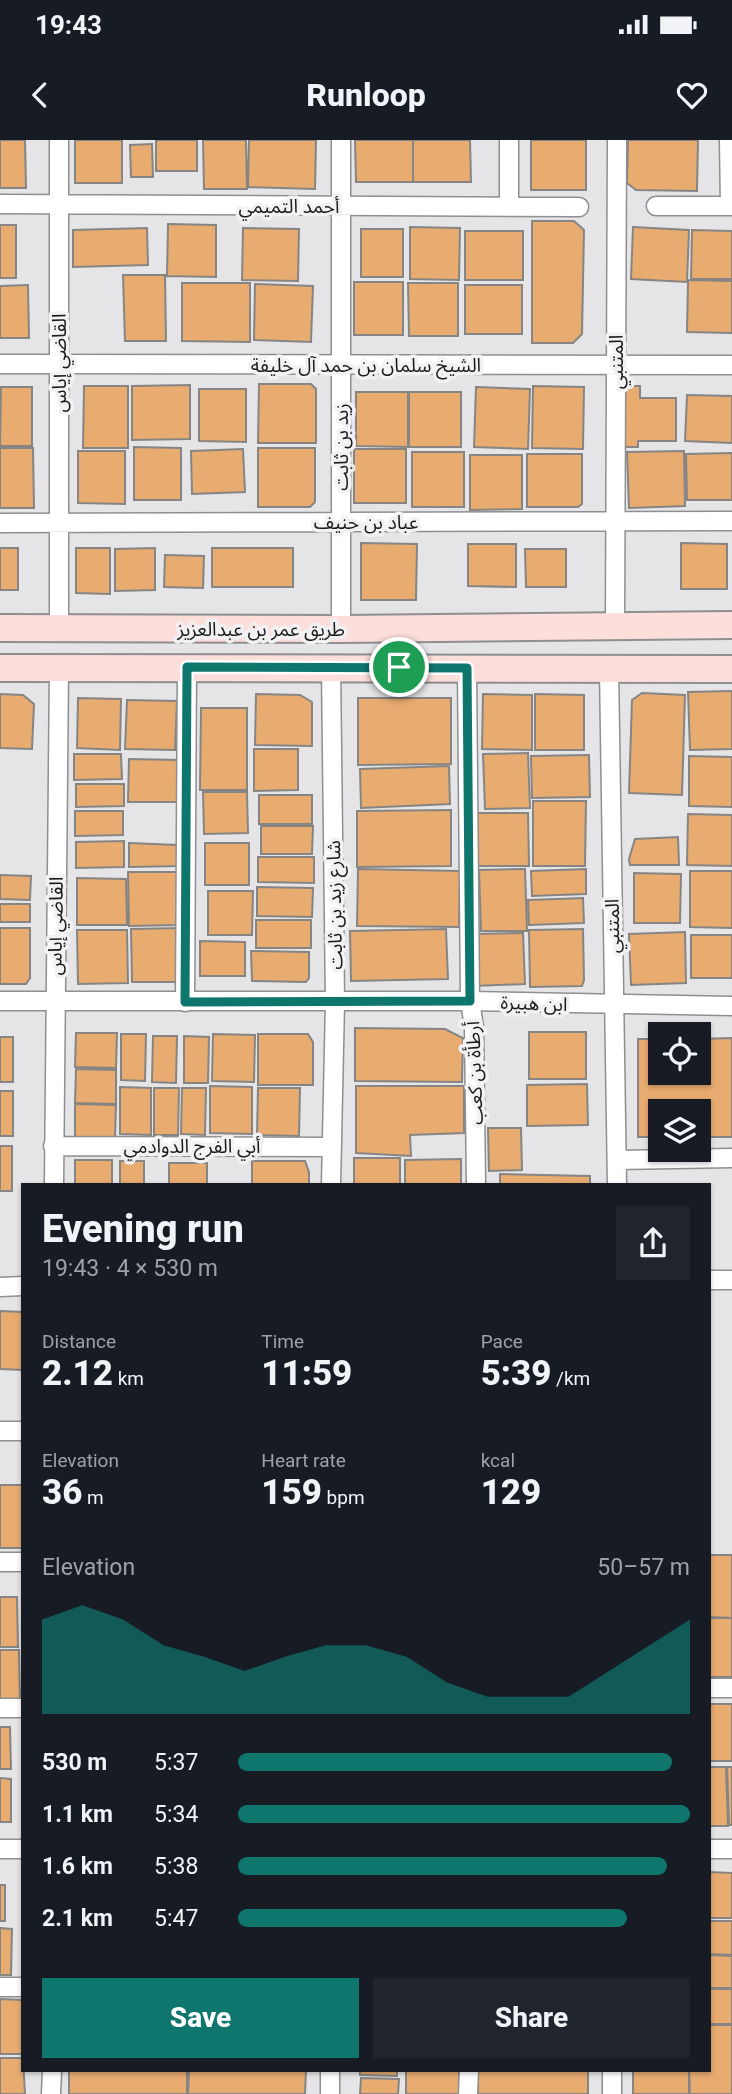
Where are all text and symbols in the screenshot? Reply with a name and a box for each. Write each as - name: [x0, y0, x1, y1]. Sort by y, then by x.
- text: 19:43: [35, 10, 102, 40]
- icon: back: [21, 76, 59, 114]
- text: Runloop: [306, 76, 426, 114]
- icon: heart: [673, 76, 711, 114]
- street label: أحمد التميمي: [238, 195, 340, 221]
- street label: القاضي إياس: [48, 314, 74, 412]
- street label: المتنبي: [605, 335, 631, 389]
- street label: الشيخ سلمان بن حمد آل خليفة: [251, 354, 481, 380]
- street label: زيد بن ثابت: [330, 403, 353, 491]
- street label: عباد بن حنيف: [314, 511, 418, 534]
- street label: طريق عمر بن عبدالعزيز: [176, 618, 345, 641]
- pin: [369, 637, 429, 697]
- icon: arrive: [380, 648, 418, 686]
- street label: شارع زيد بن ثابت: [322, 840, 349, 970]
- street label: القاضي إياس: [43, 876, 71, 976]
- street label: المتنبي: [601, 898, 628, 953]
- street label: ابن هبيرة: [500, 991, 568, 1016]
- street label: أرطأة بن كعب: [461, 1020, 488, 1125]
- map controls: [648, 1022, 711, 1162]
- button: locate: [648, 1022, 711, 1085]
- button: layers: [648, 1099, 711, 1162]
- street label: أبي الفرج الدوادمي: [123, 1135, 261, 1161]
- button: share: [616, 1206, 690, 1280]
- text: Evening run: [42, 1207, 244, 1251]
- text: 19:43 · 4 × 530 m: [42, 1255, 218, 1282]
- text: Distance: [42, 1330, 116, 1353]
- text: Time: [261, 1330, 304, 1353]
- text: Pace: [481, 1330, 523, 1353]
- text: 2.12: [42, 1353, 113, 1394]
- text: 11:59: [261, 1353, 352, 1394]
- text: 5:39: [481, 1353, 551, 1394]
- text: km: [113, 1367, 144, 1390]
- text: /km: [551, 1367, 590, 1390]
- text: Elevation: [42, 1449, 119, 1472]
- text: Heart rate: [261, 1449, 346, 1472]
- text: kcal: [481, 1449, 515, 1472]
- text: 36: [42, 1472, 82, 1513]
- text: 159: [261, 1472, 322, 1513]
- text: 129: [481, 1472, 541, 1513]
- text: m: [82, 1486, 104, 1509]
- text: bpm: [322, 1486, 365, 1509]
- text: Elevation: [42, 1554, 135, 1581]
- text: 50–57 m: [597, 1554, 690, 1581]
- text: 530 m: [42, 1749, 107, 1776]
- text: 5:37: [154, 1749, 198, 1776]
- text: 1.1 km: [42, 1801, 113, 1828]
- text: 5:34: [154, 1801, 198, 1828]
- text: 1.6 km: [42, 1853, 113, 1880]
- text: 5:38: [154, 1853, 198, 1880]
- text: 2.1 km: [42, 1905, 113, 1932]
- text: 5:47: [154, 1905, 198, 1932]
- button: Save: [42, 1978, 359, 2058]
- button: Share: [373, 1978, 690, 2058]

